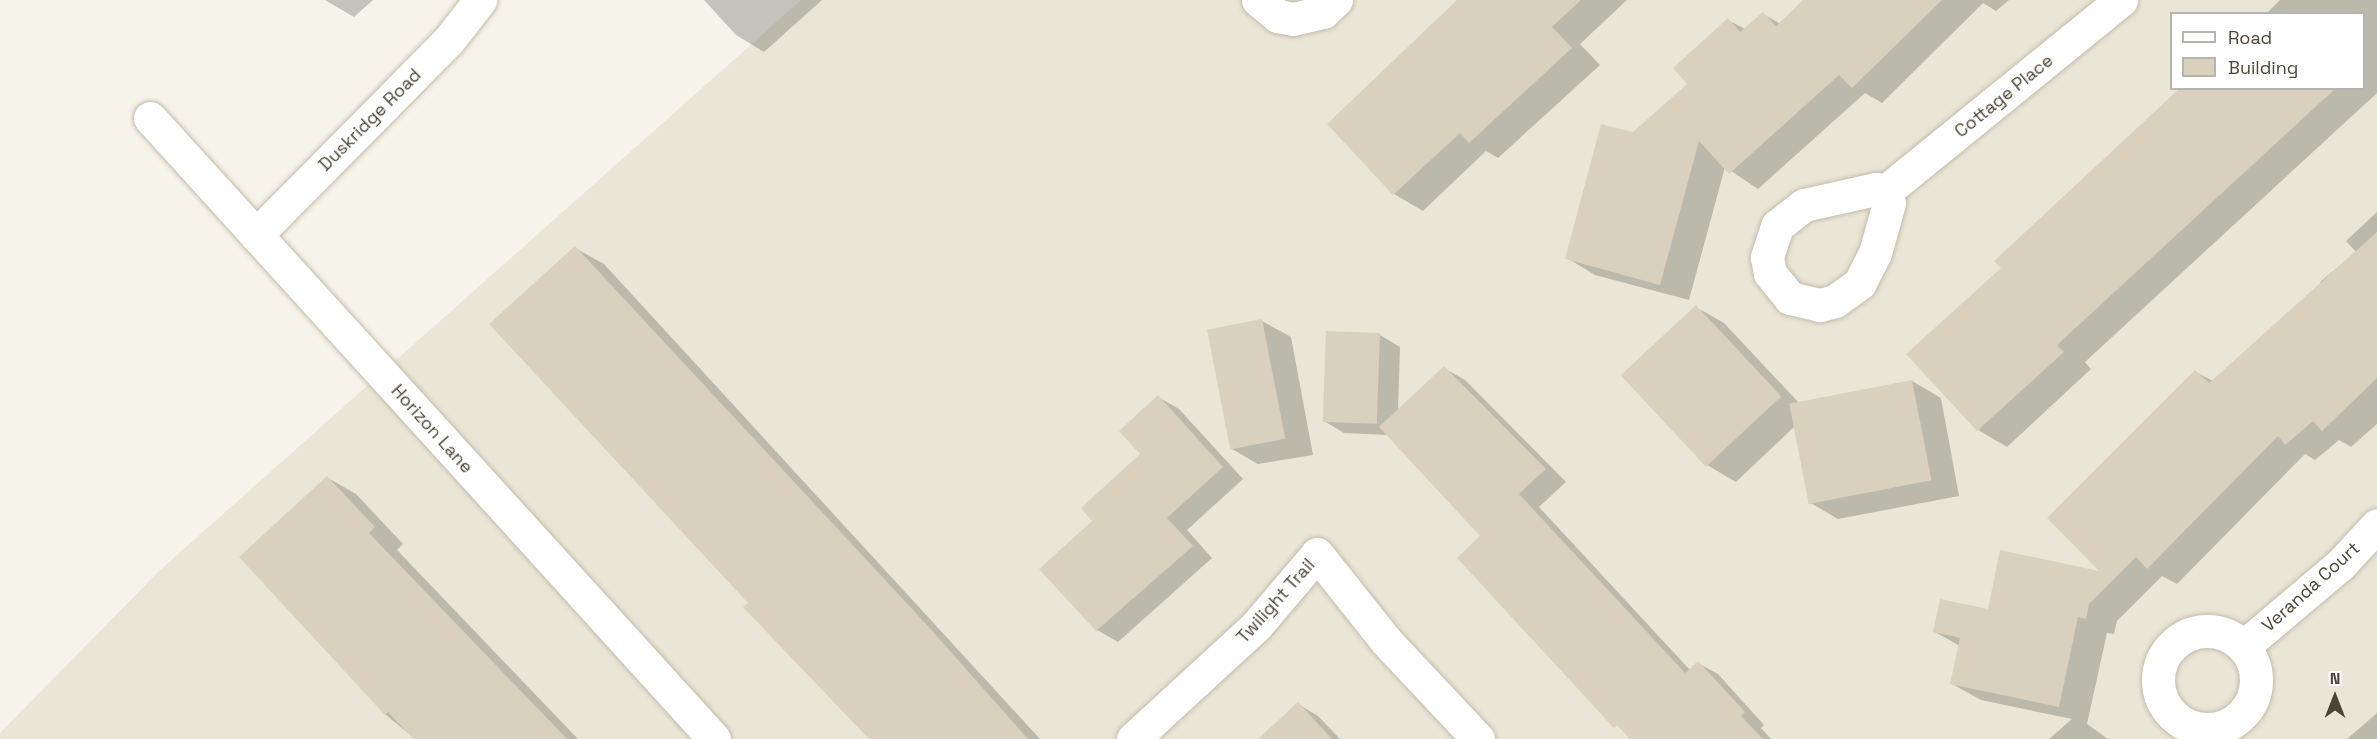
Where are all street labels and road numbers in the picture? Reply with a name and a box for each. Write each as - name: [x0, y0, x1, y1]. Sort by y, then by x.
- street label: Cottage Place: [1950, 50, 2058, 142]
- street label: Duskridge Road: [314, 64, 426, 176]
- street label: Horizon Lane: [387, 380, 477, 478]
- street label: Veranda Court: [2258, 537, 2364, 637]
- street label: Twilight Trail: [1232, 554, 1320, 648]

